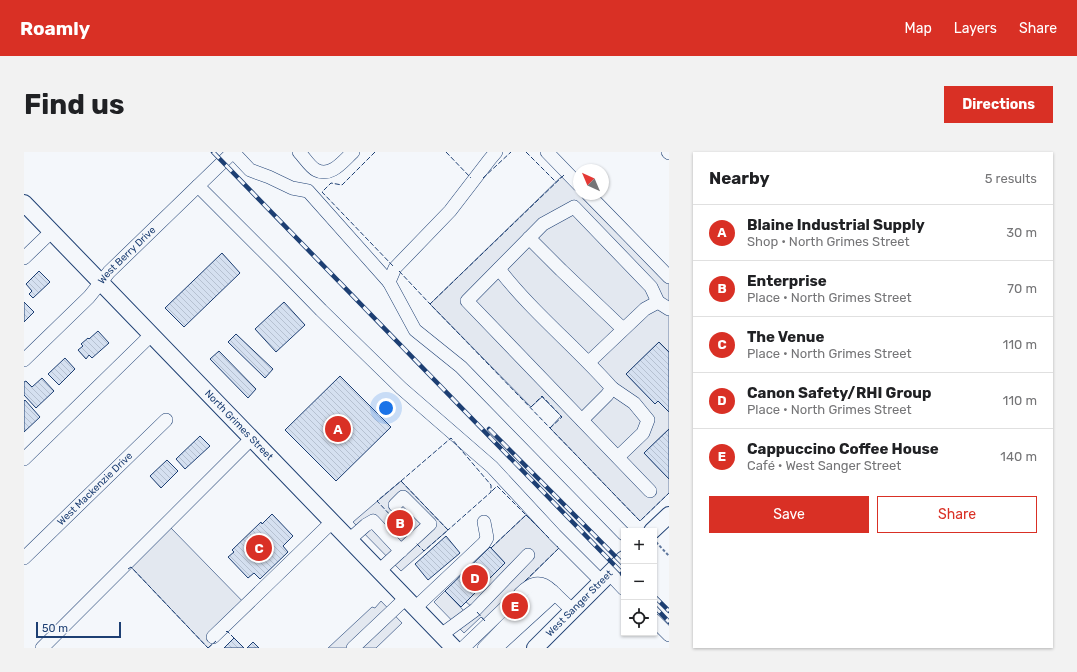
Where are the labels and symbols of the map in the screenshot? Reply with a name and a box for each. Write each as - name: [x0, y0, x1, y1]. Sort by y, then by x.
- north arrow: [573, 164, 609, 200]
- street label: West Berry Drive: [96, 224, 159, 287]
- street label: North Grimes Street: [202, 388, 275, 463]
- your location: [376, 398, 396, 418]
- pin: A: [325, 414, 351, 444]
- street label: West Mackenzie Drive: [55, 450, 135, 528]
- pin: B: [387, 508, 413, 538]
- pin: C: [246, 533, 272, 563]
- pin: D: [462, 563, 488, 593]
- street label: West Sanger Street: [544, 568, 615, 639]
- pin: E: [502, 591, 528, 621]
- scale bar: [36, 620, 121, 639]

